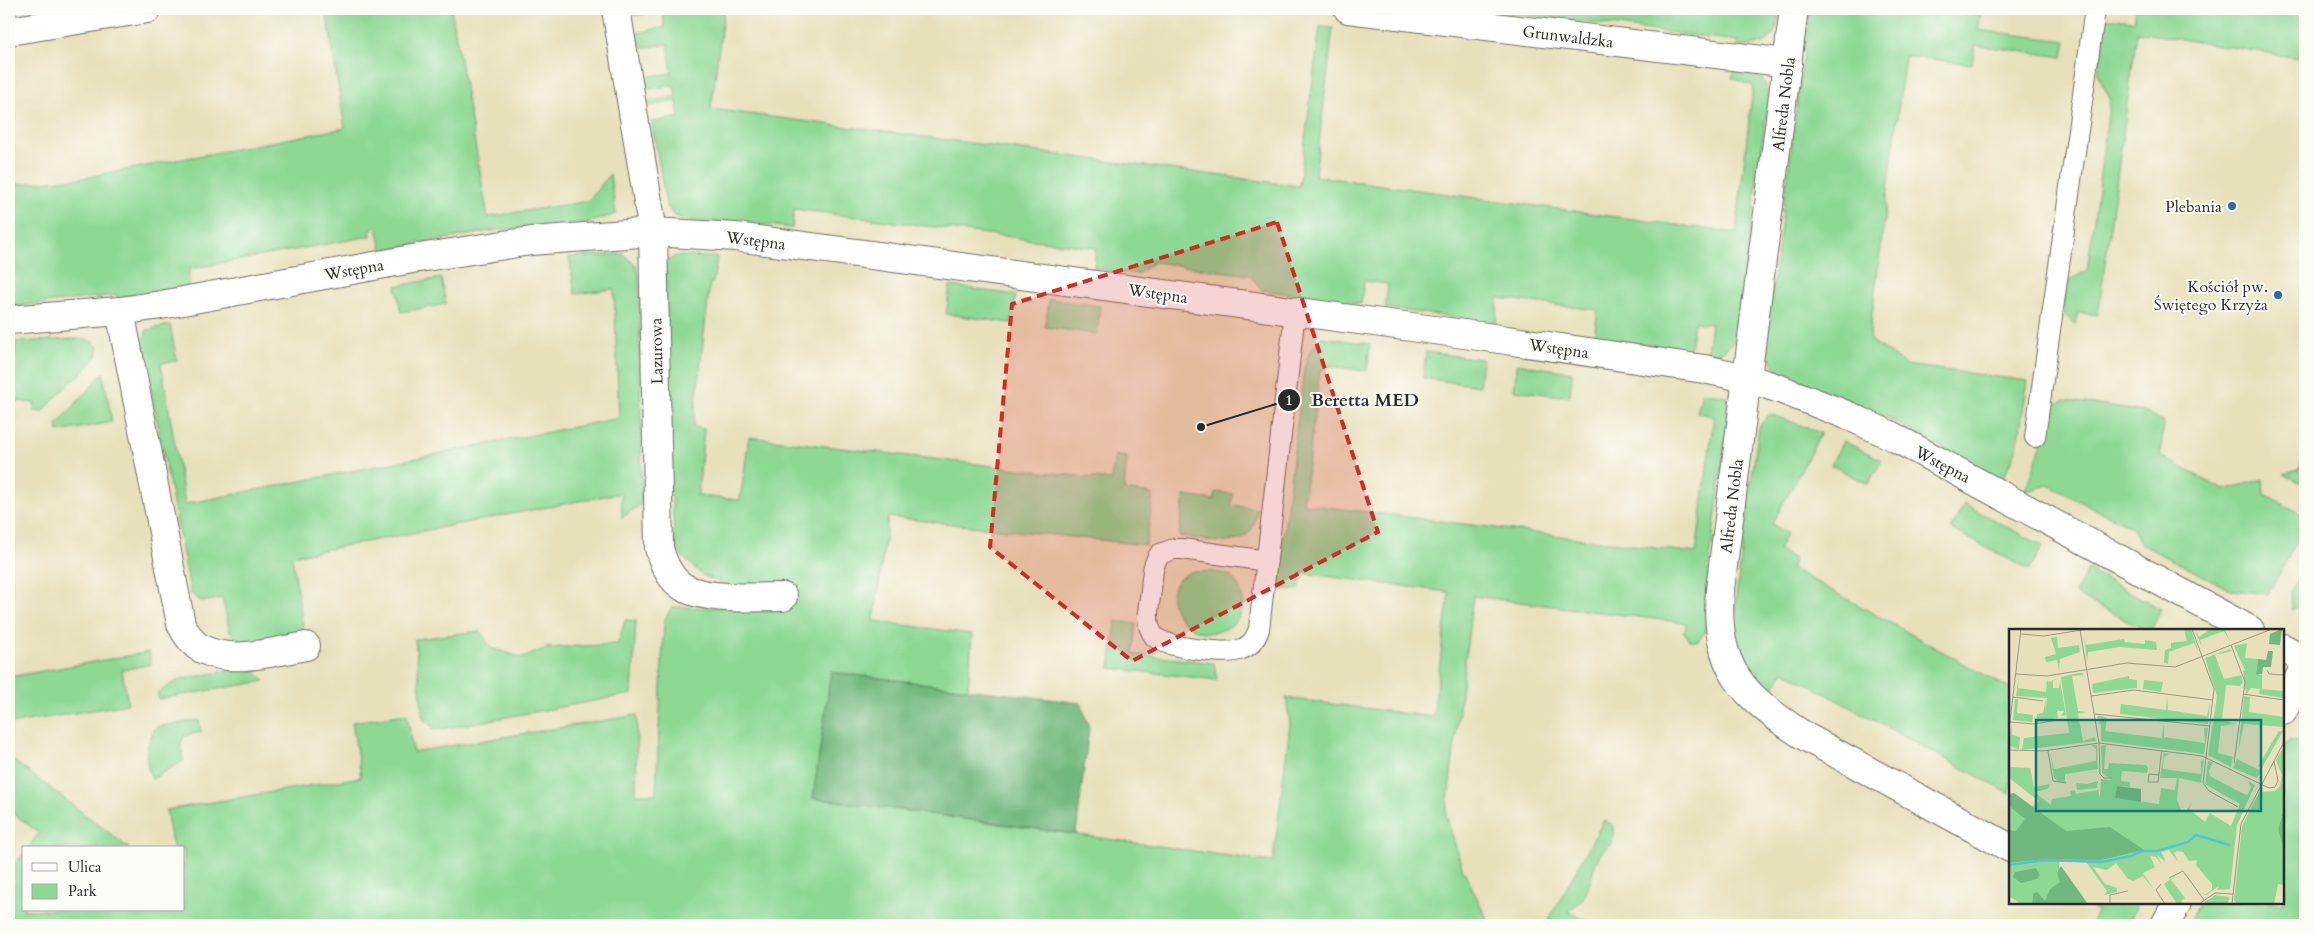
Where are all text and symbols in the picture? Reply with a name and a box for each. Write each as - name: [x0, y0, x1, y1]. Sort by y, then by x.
- street label: Grunwaldzka: [1521, 21, 1615, 53]
- street label: Alfreda Nobla: [1767, 56, 1801, 153]
- place label: Plebania: [2165, 196, 2222, 218]
- marker: Plebania: [2226, 200, 2238, 212]
- street label: Wstępna: [724, 226, 787, 256]
- street label: Wstępna: [322, 254, 386, 286]
- place label: Kościół pw. Świętego Krzyża: [2154, 276, 2268, 316]
- street label: Wstępna: [1126, 279, 1189, 309]
- marker: Kościół pw. Świętego Krzyża: [2272, 289, 2284, 301]
- street label: Lazurowa: [645, 317, 669, 385]
- street label: Wstępna: [1527, 334, 1590, 364]
- callout: Beretta MED: [1276, 383, 1429, 416]
- text: Beretta MED: [1311, 388, 1419, 413]
- text: 1: [1285, 390, 1293, 410]
- street label: Wstępna: [1910, 441, 1974, 489]
- street label: Alfreda Nobla: [1715, 458, 1749, 555]
- inset map: [2009, 629, 2284, 904]
- legend: [22, 846, 185, 912]
- text: Ulica: [68, 857, 102, 877]
- text: Park: [68, 881, 97, 901]

